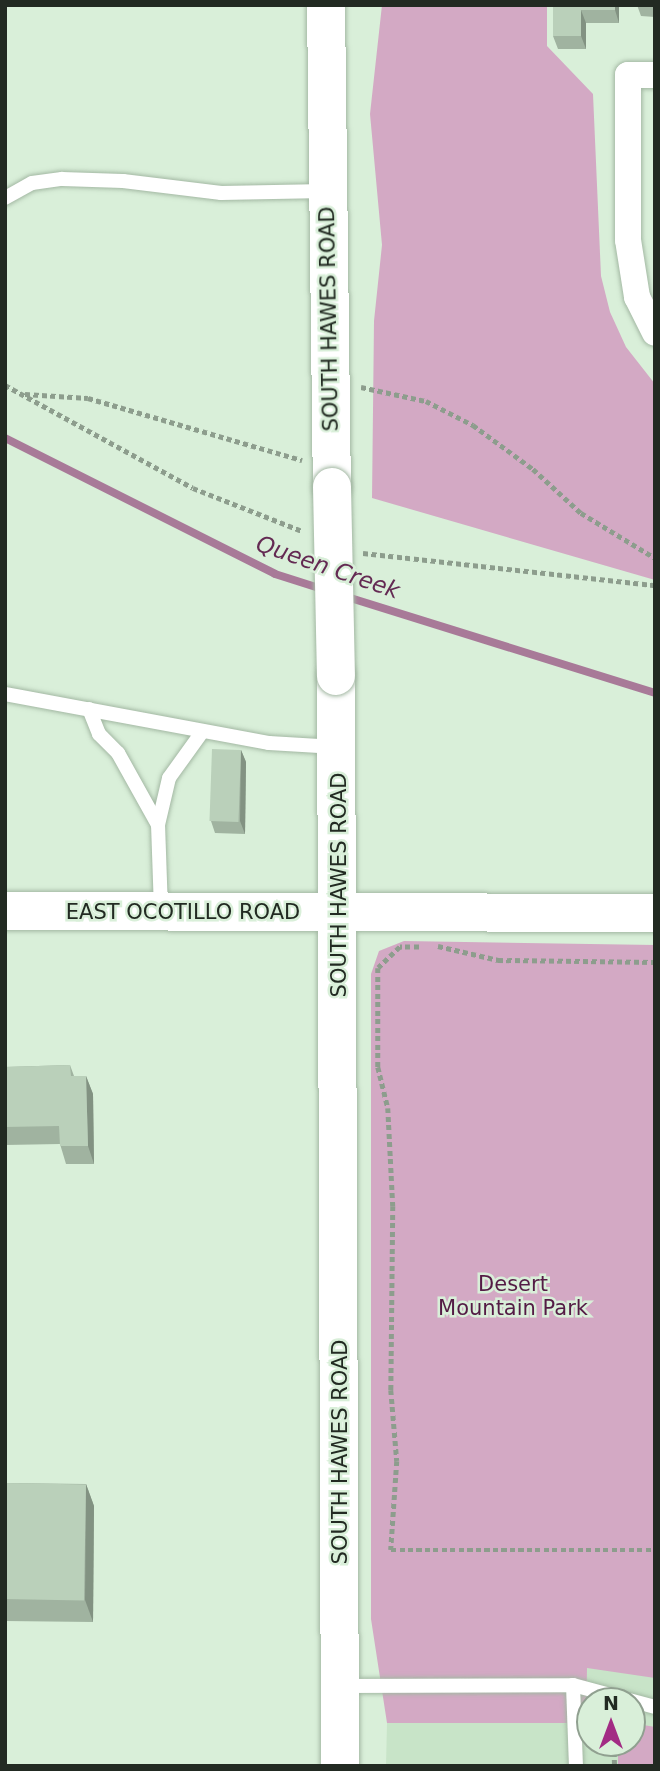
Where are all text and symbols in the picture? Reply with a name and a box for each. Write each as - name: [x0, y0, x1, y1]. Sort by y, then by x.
- street label: SOUTH HAWES ROAD: [314, 206, 344, 432]
- water label: Queen Creek: [253, 530, 403, 604]
- street label: SOUTH HAWES ROAD: [326, 773, 352, 997]
- street label: EAST OCOTILLO ROAD: [66, 899, 300, 925]
- park label: Desert Mountain Park: [438, 1271, 588, 1321]
- street label: SOUTH HAWES ROAD: [327, 1340, 353, 1564]
- north arrow: [576, 1687, 646, 1757]
- text: N: [603, 1692, 619, 1714]

